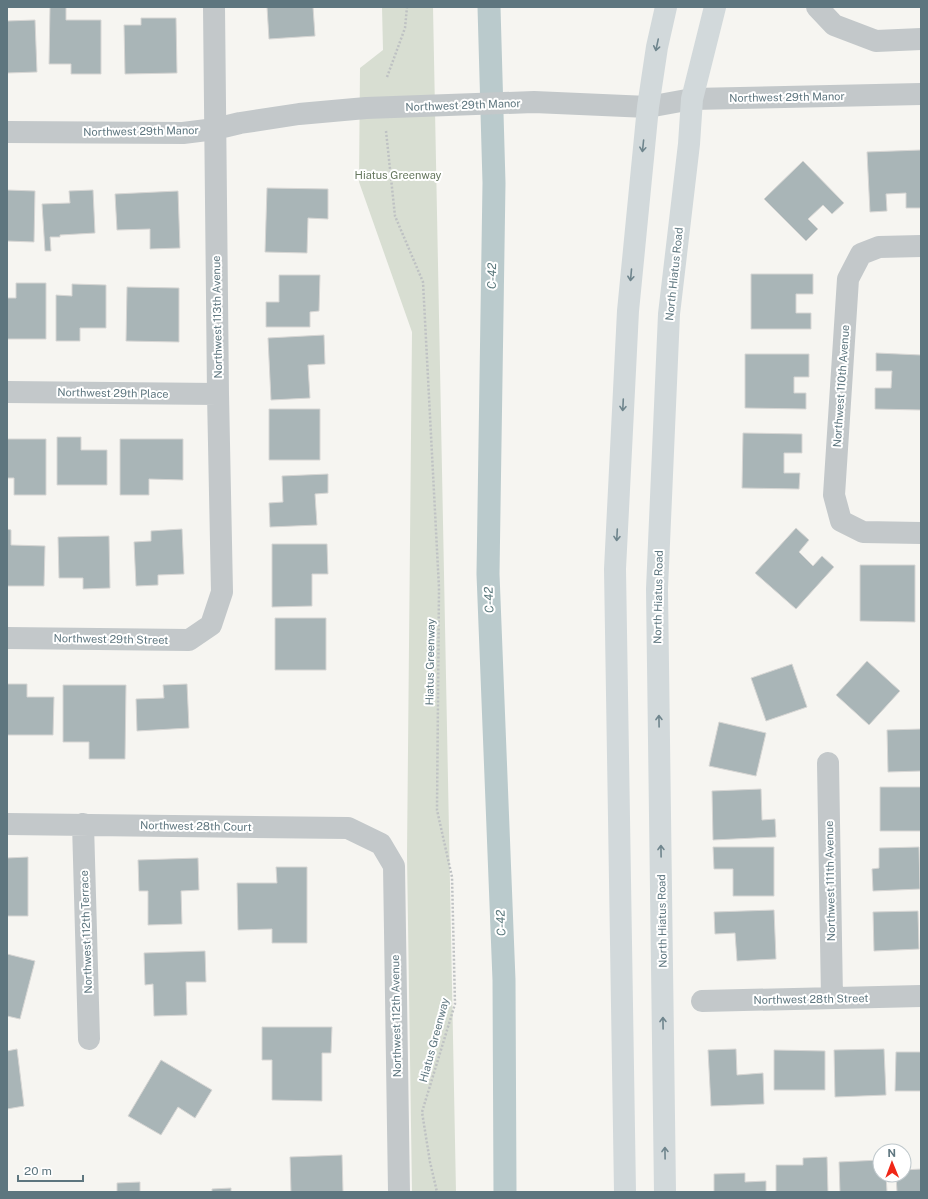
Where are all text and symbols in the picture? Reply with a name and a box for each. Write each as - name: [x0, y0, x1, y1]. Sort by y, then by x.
- one-way arrow: [653, 38, 661, 51]
- street label: Northwest 29th Manor: [729, 90, 845, 104]
- street label: Northwest 29th Manor: [405, 97, 521, 113]
- street label: Northwest 29th Manor: [83, 124, 199, 138]
- one-way arrow: [640, 139, 647, 152]
- park label: Hiatus Greenway: [355, 169, 442, 181]
- street label: North Hiatus Road: [663, 227, 685, 321]
- street label: Northwest 113th Avenue: [210, 255, 224, 379]
- water label: C-42: [485, 263, 499, 289]
- one-way arrow: [628, 268, 635, 281]
- street label: Northwest 110th Avenue: [831, 324, 851, 448]
- street label: Northwest 29th Place: [57, 386, 169, 400]
- one-way arrow: [620, 398, 627, 411]
- one-way arrow: [613, 528, 620, 541]
- street label: North Hiatus Road: [651, 550, 665, 644]
- water label: C-42: [482, 586, 496, 613]
- street label: Hiatus Greenway: [423, 618, 437, 706]
- street label: Northwest 29th Street: [53, 632, 169, 646]
- one-way arrow: [655, 715, 663, 728]
- street label: Northwest 28th Court: [140, 819, 252, 833]
- street label: Northwest 111th Avenue: [823, 821, 837, 941]
- one-way arrow: [657, 845, 665, 858]
- street label: Northwest 112th Terrace: [78, 870, 94, 994]
- street label: North Hiatus Road: [655, 874, 669, 968]
- water label: C-42: [494, 909, 508, 936]
- street label: Northwest 112th Avenue: [389, 955, 403, 1077]
- street label: Northwest 28th Street: [753, 992, 869, 1006]
- street label: Hiatus Greenway: [417, 996, 451, 1084]
- one-way arrow: [659, 1017, 667, 1030]
- north arrow: [872, 1143, 912, 1183]
- one-way arrow: [661, 1147, 669, 1160]
- text: N: [887, 1147, 896, 1159]
- scale bar: [18, 1157, 83, 1183]
- text: 20 m: [24, 1164, 52, 1178]

